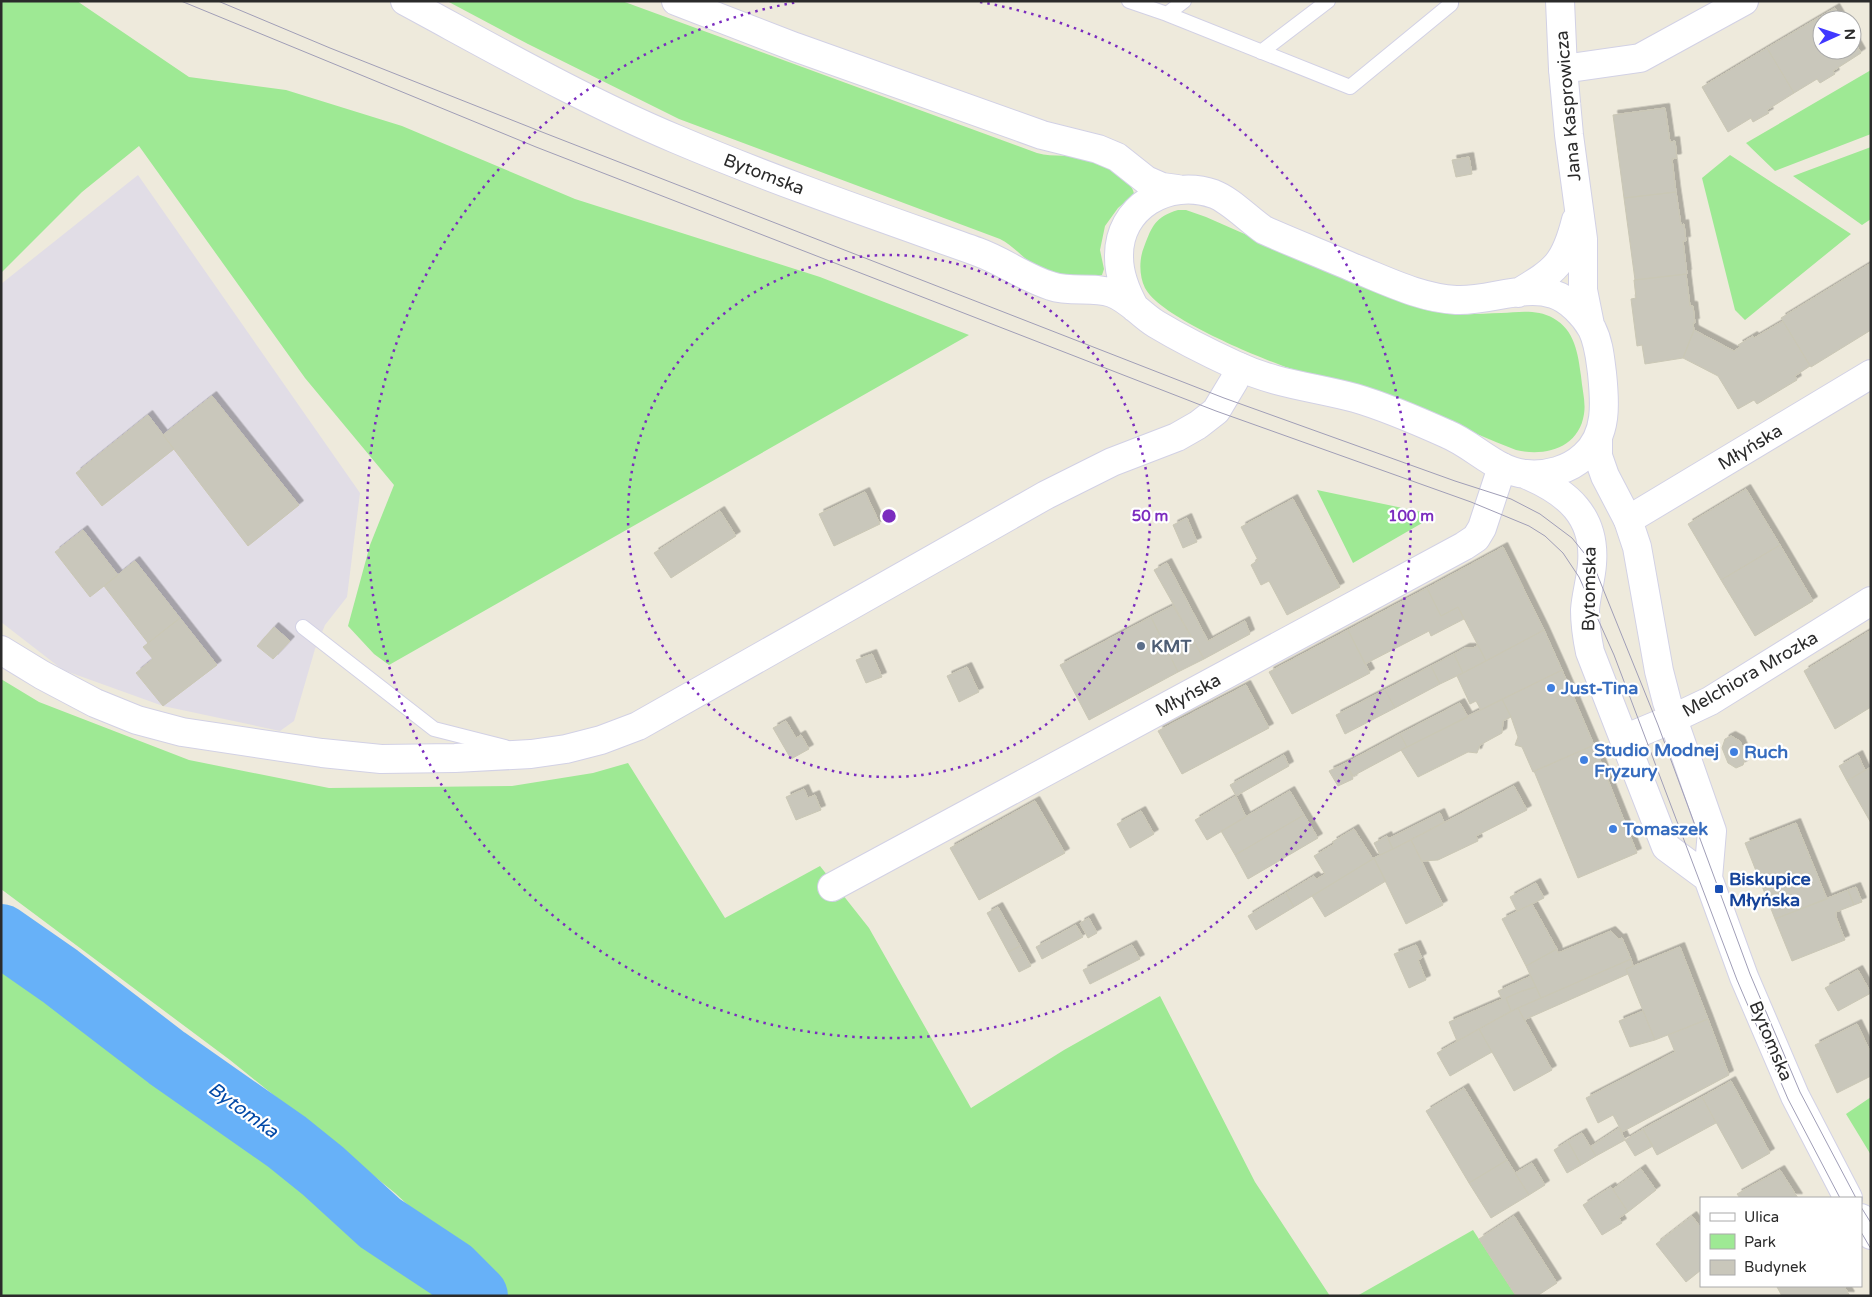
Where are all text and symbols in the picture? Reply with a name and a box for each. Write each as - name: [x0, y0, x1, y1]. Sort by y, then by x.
- north arrow: [1812, 10, 1862, 60]
- text: N: [1841, 28, 1858, 40]
- street label: Jana Kasprowicza: [1550, 30, 1586, 182]
- street label: Bytomska: [720, 149, 808, 199]
- street label: Młyńska: [1714, 419, 1786, 475]
- centre of rings: [880, 507, 898, 525]
- text: 50 m: [1132, 507, 1168, 525]
- text: 100 m: [1388, 507, 1434, 525]
- street label: Bytomska: [1577, 546, 1601, 632]
- street label: Melchiora Mrozka: [1678, 626, 1822, 722]
- place label: KMT: [1151, 635, 1192, 657]
- marker: KMT: [1135, 640, 1147, 652]
- street label: Młyńska: [1151, 669, 1225, 721]
- place label: Just-Tina: [1560, 677, 1638, 699]
- marker: Just-Tina: [1545, 682, 1557, 694]
- place label: Studio Modnej Fryzury: [1594, 739, 1719, 782]
- place label: Ruch: [1744, 741, 1788, 763]
- marker: Ruch: [1728, 746, 1740, 758]
- marker: Studio Modnej Fryzury: [1578, 754, 1590, 766]
- place label: Tomaszek: [1622, 818, 1708, 840]
- marker: Tomaszek: [1607, 823, 1619, 835]
- place label: Biskupice Młyńska: [1729, 868, 1811, 911]
- marker: Biskupice Młyńska: [1713, 883, 1725, 895]
- street label: Bytomska: [1744, 998, 1798, 1084]
- water label: Bytomka: [204, 1077, 283, 1143]
- legend: [1700, 1197, 1862, 1287]
- text: Ulica: [1744, 1208, 1779, 1226]
- text: Park: [1744, 1233, 1776, 1251]
- text: Budynek: [1744, 1258, 1807, 1276]

